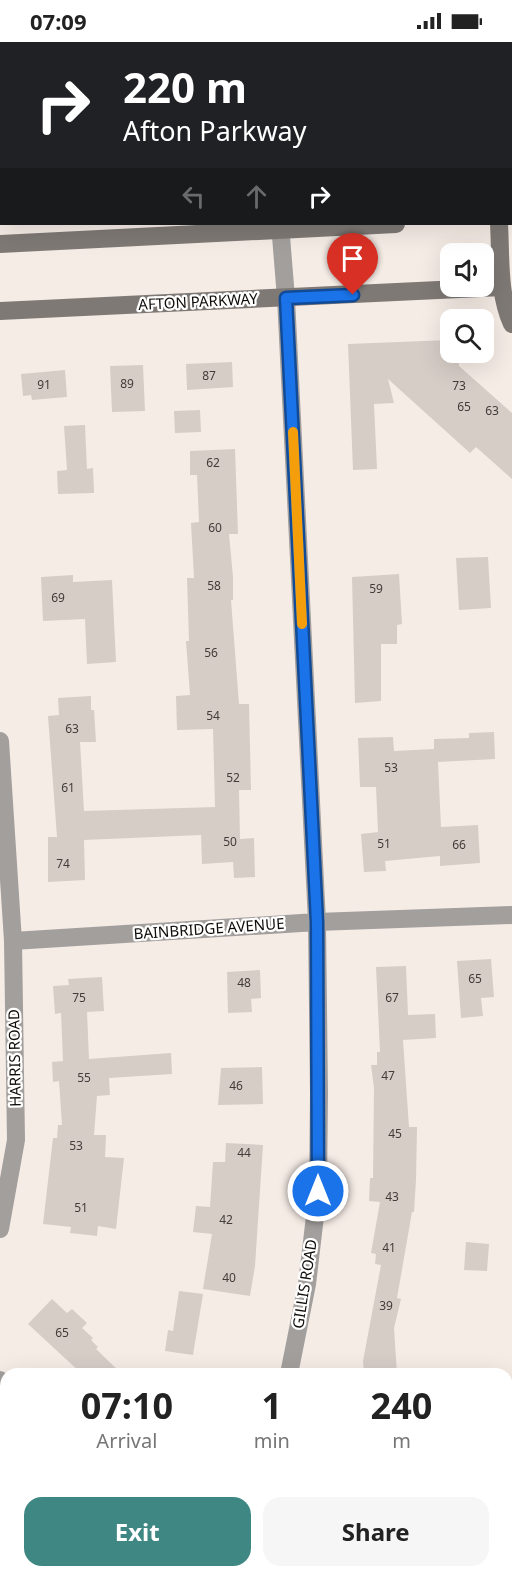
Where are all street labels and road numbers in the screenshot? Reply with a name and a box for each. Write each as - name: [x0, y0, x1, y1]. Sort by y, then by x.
- street label: AFTON PARKWAY: [138, 288, 259, 314]
- street label: BAINBRIDGE AVENUE: [133, 913, 285, 943]
- street label: HARRIS ROAD: [3, 1009, 25, 1107]
- street label: GILLIS ROAD: [287, 1238, 321, 1330]

